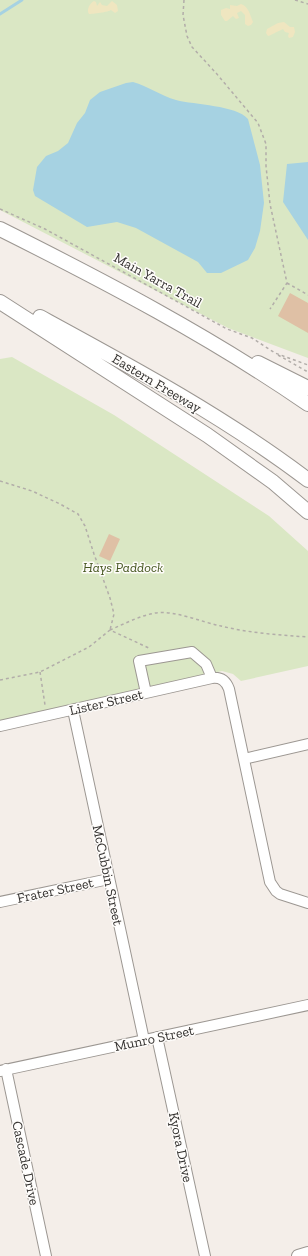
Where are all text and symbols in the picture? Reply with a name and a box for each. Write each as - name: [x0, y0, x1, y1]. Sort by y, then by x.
- street label: Main Yarra Trail: [111, 249, 205, 312]
- street label: Eastern Freeway: [109, 350, 205, 417]
- park label: Hays Paddock: [83, 559, 163, 576]
- street label: Lister Street: [68, 686, 145, 719]
- street label: McCubbin Street: [89, 823, 127, 928]
- street label: Frater Street: [15, 874, 96, 907]
- street label: Munro Street: [113, 1022, 196, 1055]
- street label: Kyora Drive: [165, 1110, 196, 1184]
- street label: Cascade Drive: [8, 1119, 43, 1207]

